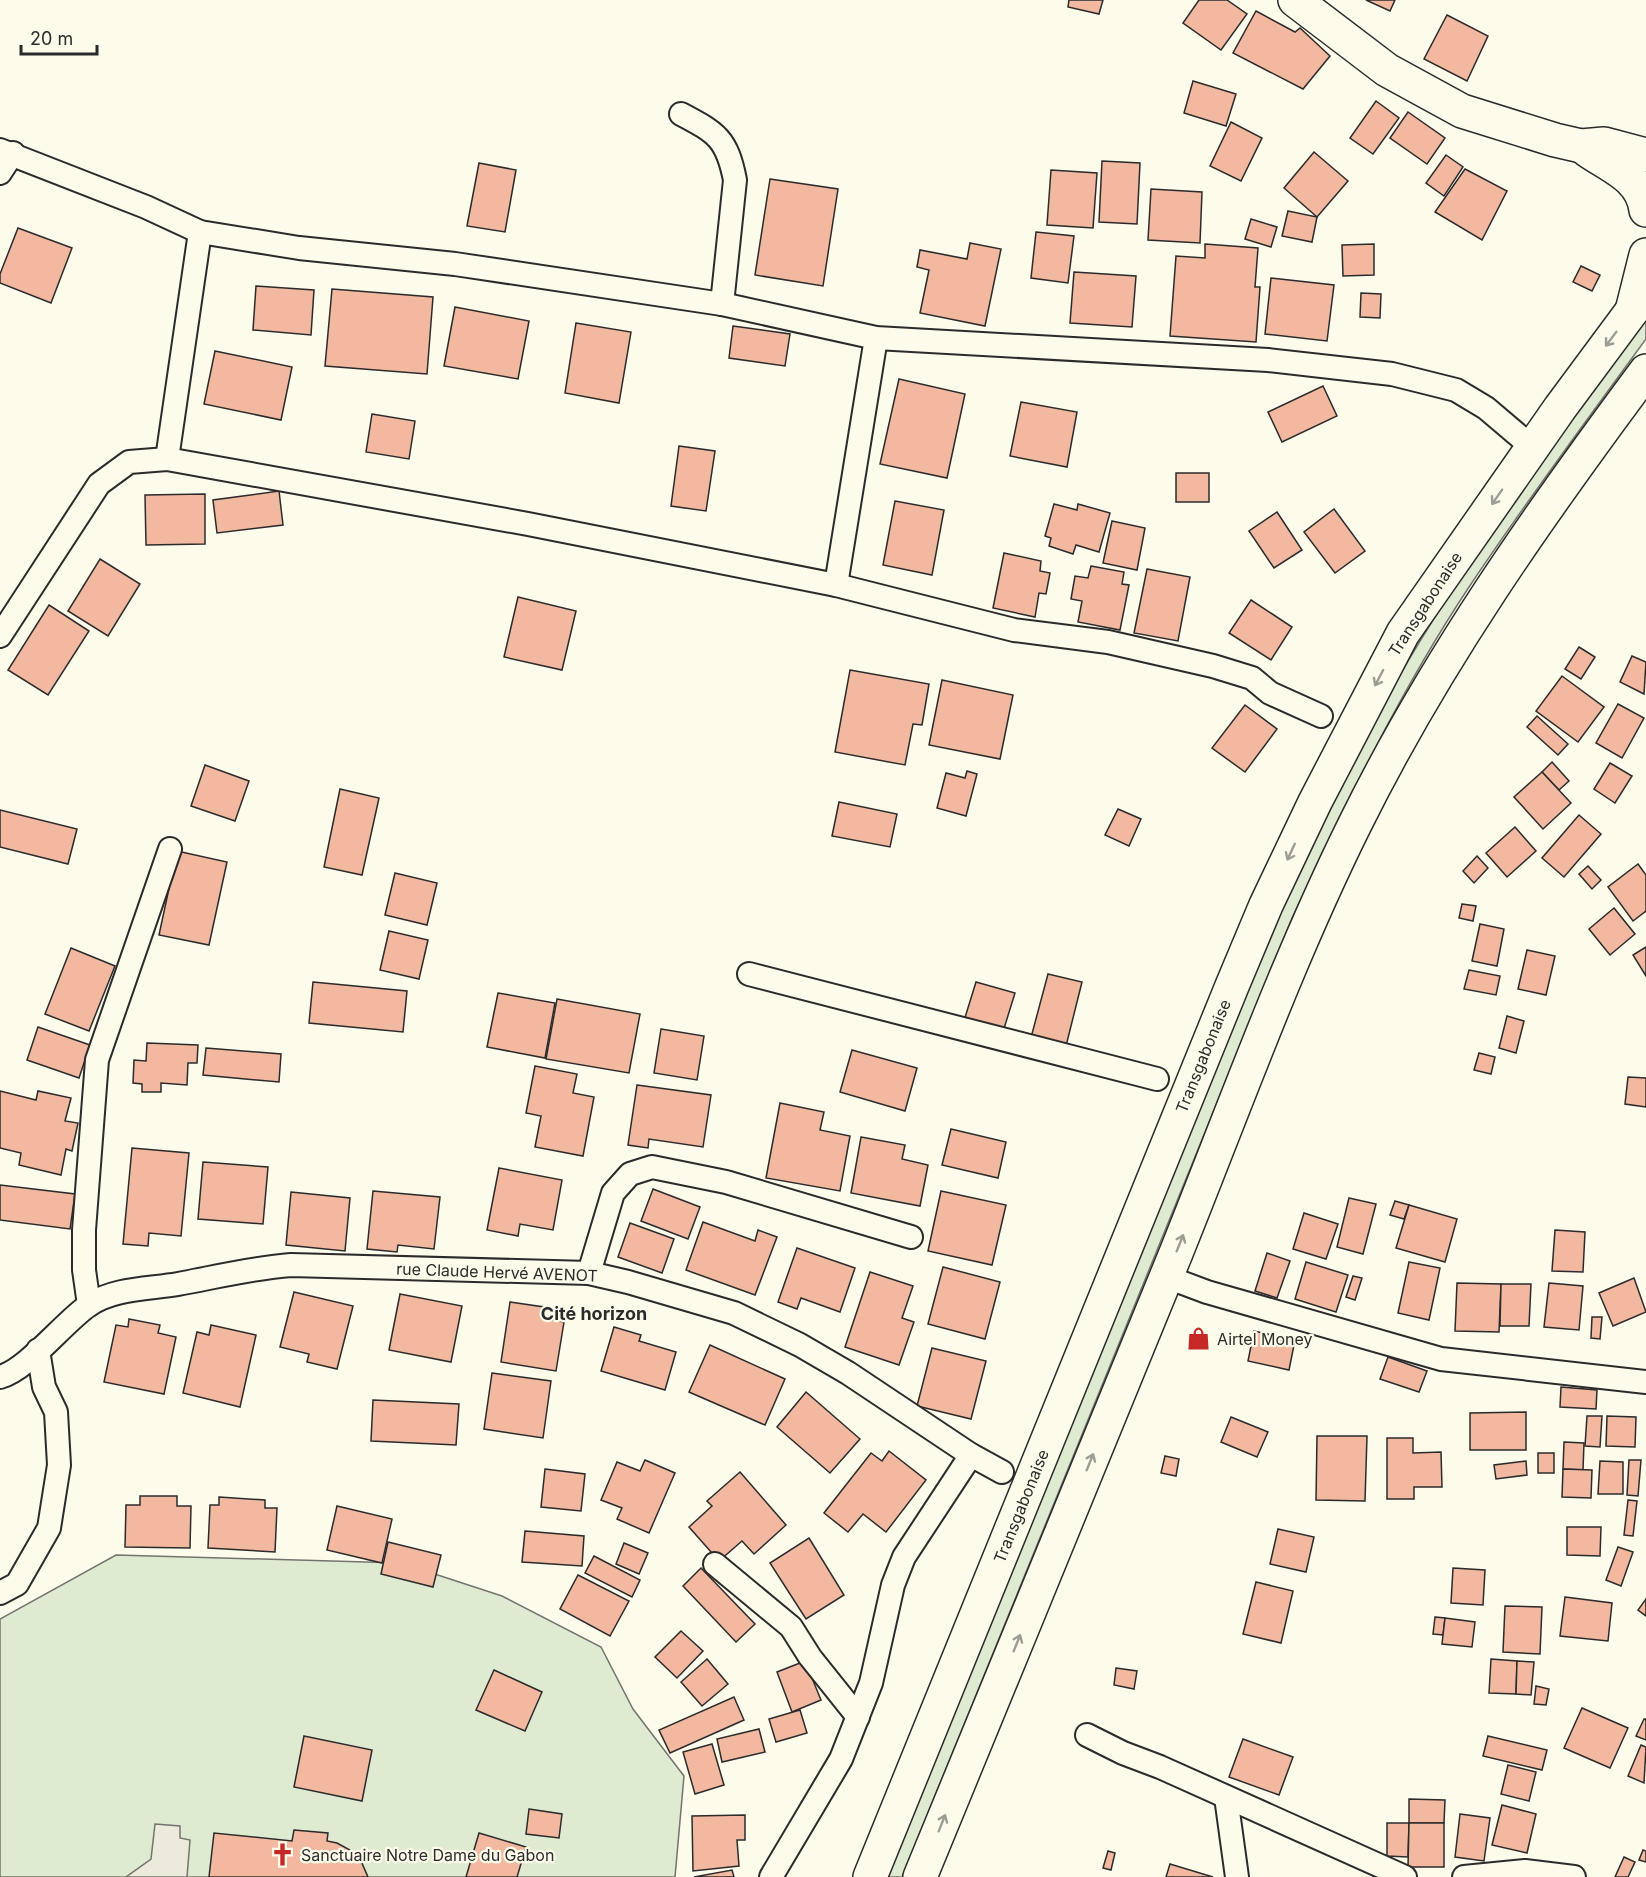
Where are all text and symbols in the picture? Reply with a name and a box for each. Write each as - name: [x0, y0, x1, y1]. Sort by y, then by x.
- scale bar: [21, 18, 98, 56]
- text: 20 m: [30, 28, 73, 49]
- one-way arrow: [1605, 331, 1618, 347]
- one-way arrow: [1491, 489, 1503, 505]
- street label: Transgabonaise: [1384, 548, 1466, 660]
- one-way arrow: [1373, 669, 1385, 686]
- one-way arrow: [1285, 842, 1297, 860]
- street label: Transgabonaise: [1171, 996, 1235, 1116]
- one-way arrow: [1175, 1234, 1186, 1253]
- street label: rue Claude Hervé AVENOT: [396, 1258, 598, 1286]
- district label: Cité horizon: [541, 1303, 647, 1324]
- shop icon: Airtel Money: [1186, 1326, 1212, 1352]
- place label: Airtel Money: [1217, 1329, 1313, 1349]
- street label: Transgabonaise: [989, 1446, 1053, 1566]
- one-way arrow: [1085, 1453, 1096, 1472]
- one-way arrow: [1012, 1634, 1023, 1652]
- one-way arrow: [937, 1814, 948, 1833]
- church icon: Sanctuaire Notre Dame du Gabon: [270, 1842, 296, 1868]
- place label: Sanctuaire Notre Dame du Gabon: [301, 1845, 554, 1865]

